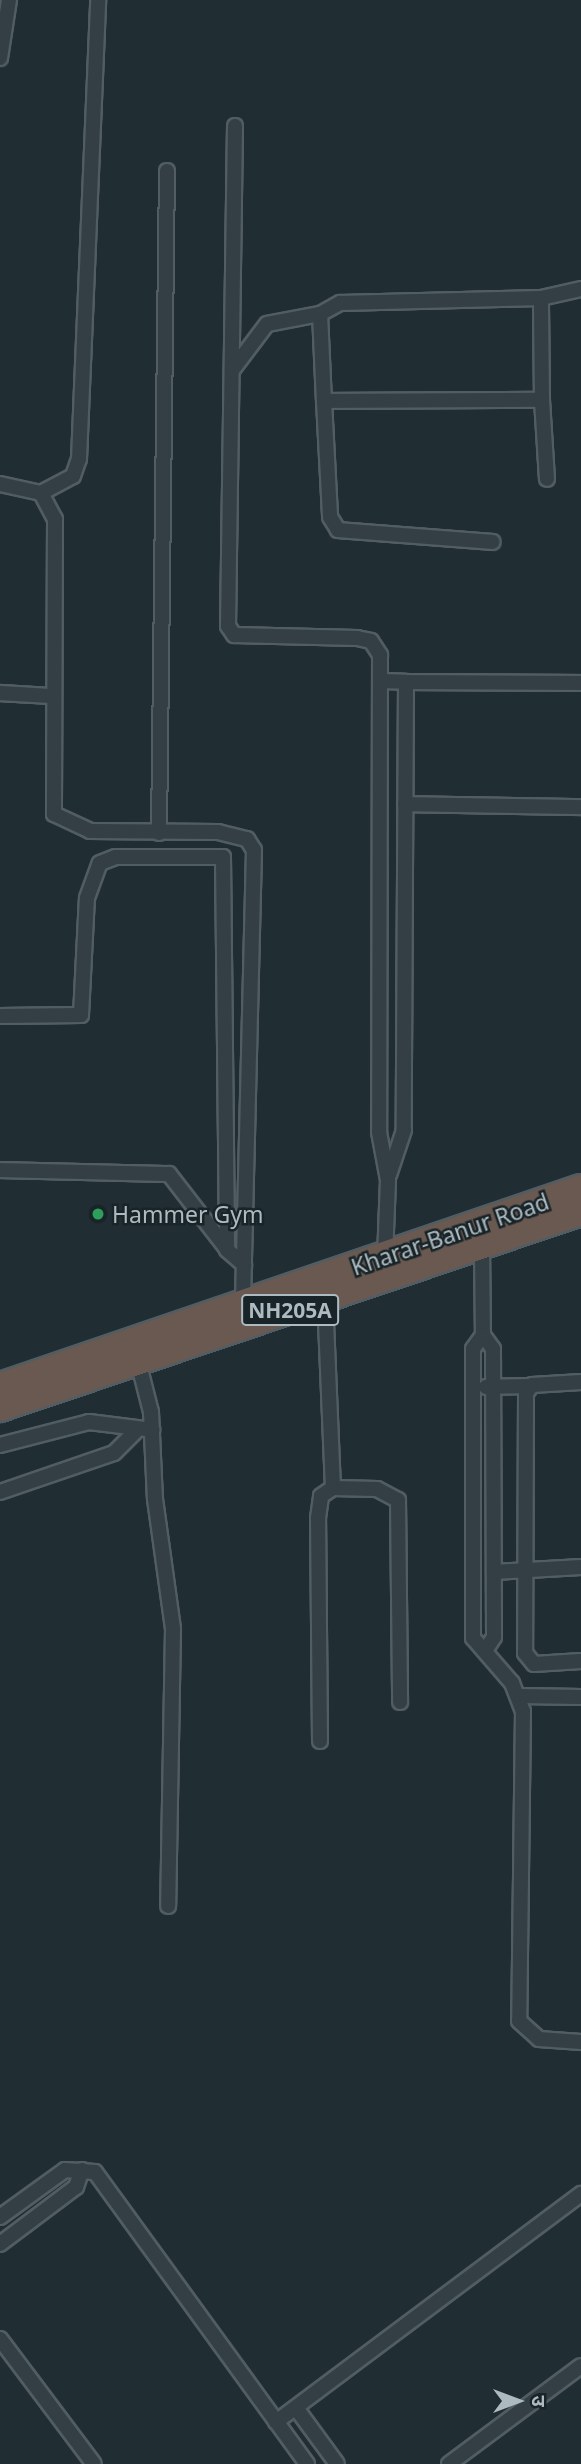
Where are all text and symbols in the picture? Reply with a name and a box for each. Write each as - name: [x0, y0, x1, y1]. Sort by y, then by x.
- street label: Kharar-Banur Road: [348, 1187, 552, 1281]
- place label: Hammer Gym: [112, 1200, 263, 1228]
- marker: Hammer Gym: [90, 1206, 106, 1222]
- road number: NH205A: [241, 1292, 339, 1328]
- north arrow: [483, 2366, 553, 2436]
- text: उ: [526, 2395, 552, 2407]

